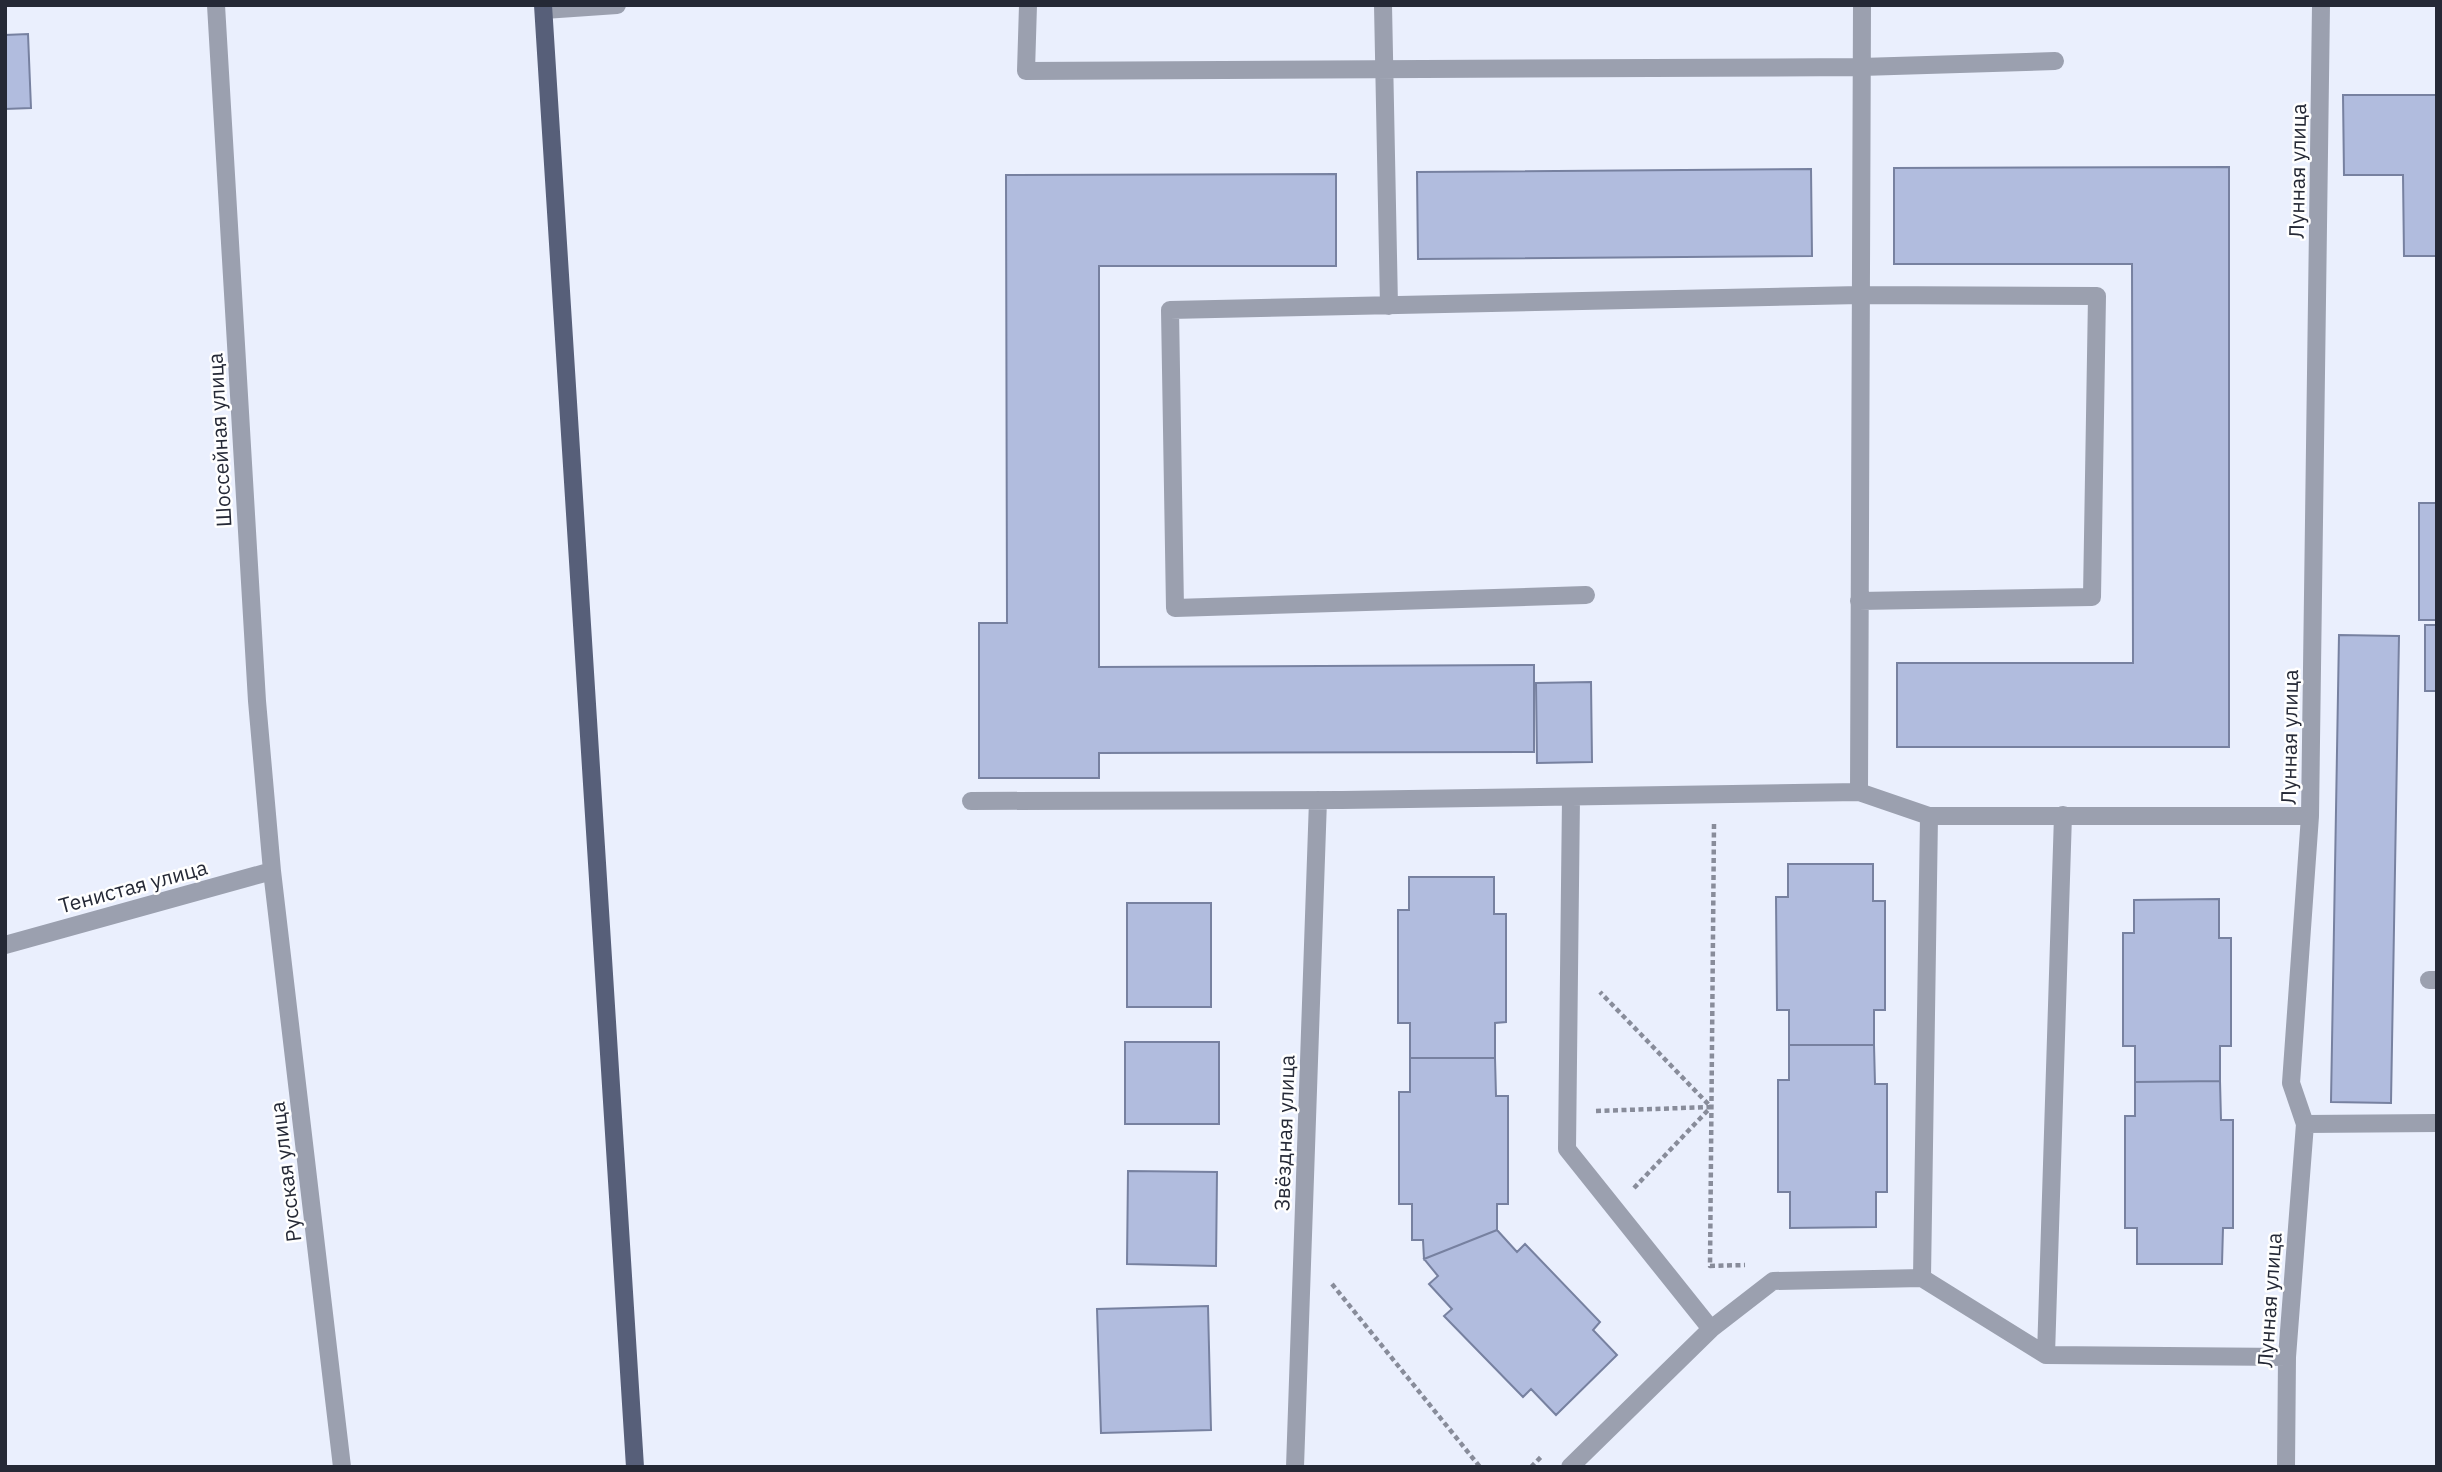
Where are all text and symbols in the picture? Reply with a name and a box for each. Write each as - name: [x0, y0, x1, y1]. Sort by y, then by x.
- street label: Лунная улица: [2282, 103, 2312, 239]
- street label: Шоссейная улица: [200, 352, 238, 528]
- street label: Лунная улица: [2274, 669, 2304, 805]
- street label: Тенистая улица: [56, 853, 210, 919]
- street label: Звёздная улица: [1267, 1054, 1301, 1212]
- street label: Русская улица: [263, 1100, 307, 1244]
- street label: Лунная улица: [2250, 1232, 2288, 1368]

